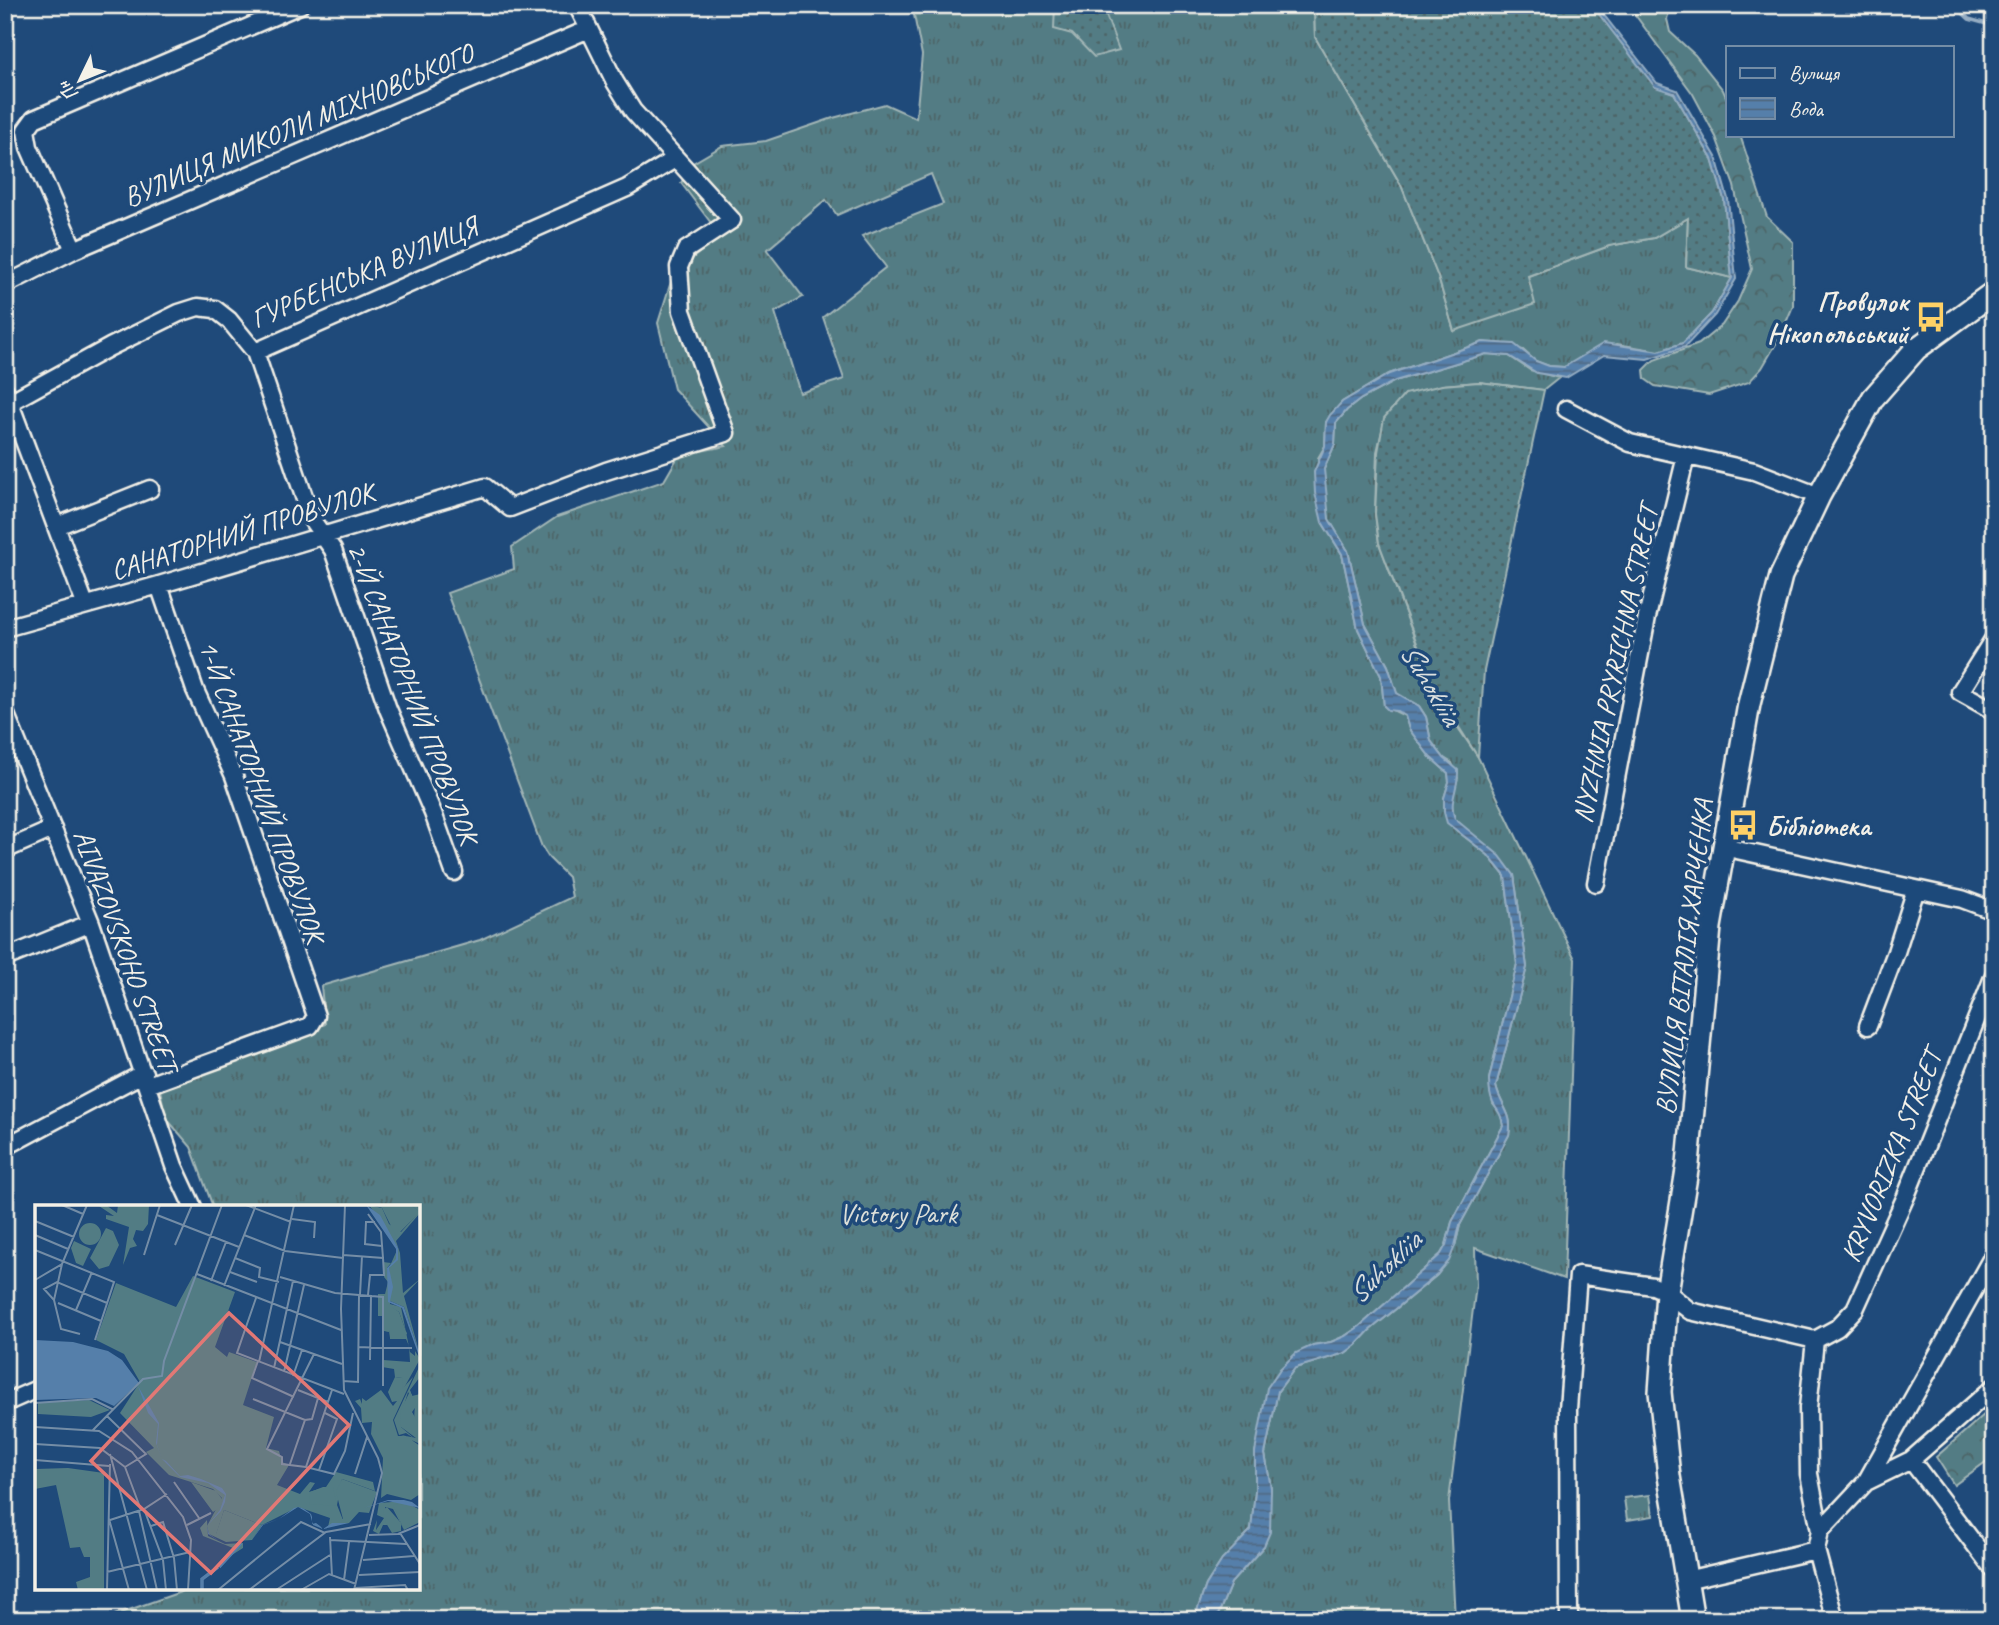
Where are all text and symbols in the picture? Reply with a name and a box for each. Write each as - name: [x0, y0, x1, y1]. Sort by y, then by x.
- street label: ВУЛИЦЯ МИКОЛИ МІХНОВСЬКОГО: [118, 34, 481, 215]
- north arrow: [46, 46, 116, 116]
- legend: [1726, 46, 1954, 136]
- text: Вулиця: [1789, 60, 1840, 86]
- text: Пн: [52, 74, 84, 106]
- text: Вода: [1789, 96, 1825, 122]
- street label: ГУРБЕНСЬКА ВУЛИЦЯ: [245, 207, 486, 336]
- place label: Провулок Нікопольський: [1767, 284, 1911, 351]
- bus stop icon: Провулок Нікопольський: [1914, 300, 1948, 334]
- street label: САНАТОРНИЙ ПРОВУЛОК: [106, 473, 382, 588]
- street label: NYZHNIA PRYRICHNA STREET: [1564, 496, 1667, 826]
- street label: 2-Й САНАТОРНИЙ ПРОВУЛОК: [340, 538, 488, 853]
- street label: 1-Й САНАТОРНИЙ ПРОВУЛОК: [191, 635, 335, 952]
- water label: Suhokliia: [1392, 636, 1472, 734]
- street label: ВУЛИЦЯ ВІТАЛІЯ ХАРЧЕНКА: [1647, 795, 1721, 1117]
- bus stop icon: Бібліотека: [1726, 808, 1760, 842]
- place label: Бібліотека: [1766, 808, 1873, 843]
- street label: AIVAZOVSKOHO STREET: [66, 824, 188, 1081]
- street label: KRYVORIZKA STREET: [1833, 1038, 1952, 1267]
- park label: Victory Park: [839, 1196, 959, 1231]
- inset map: [35, 1205, 420, 1590]
- water label: Suhokliia: [1339, 1220, 1431, 1312]

